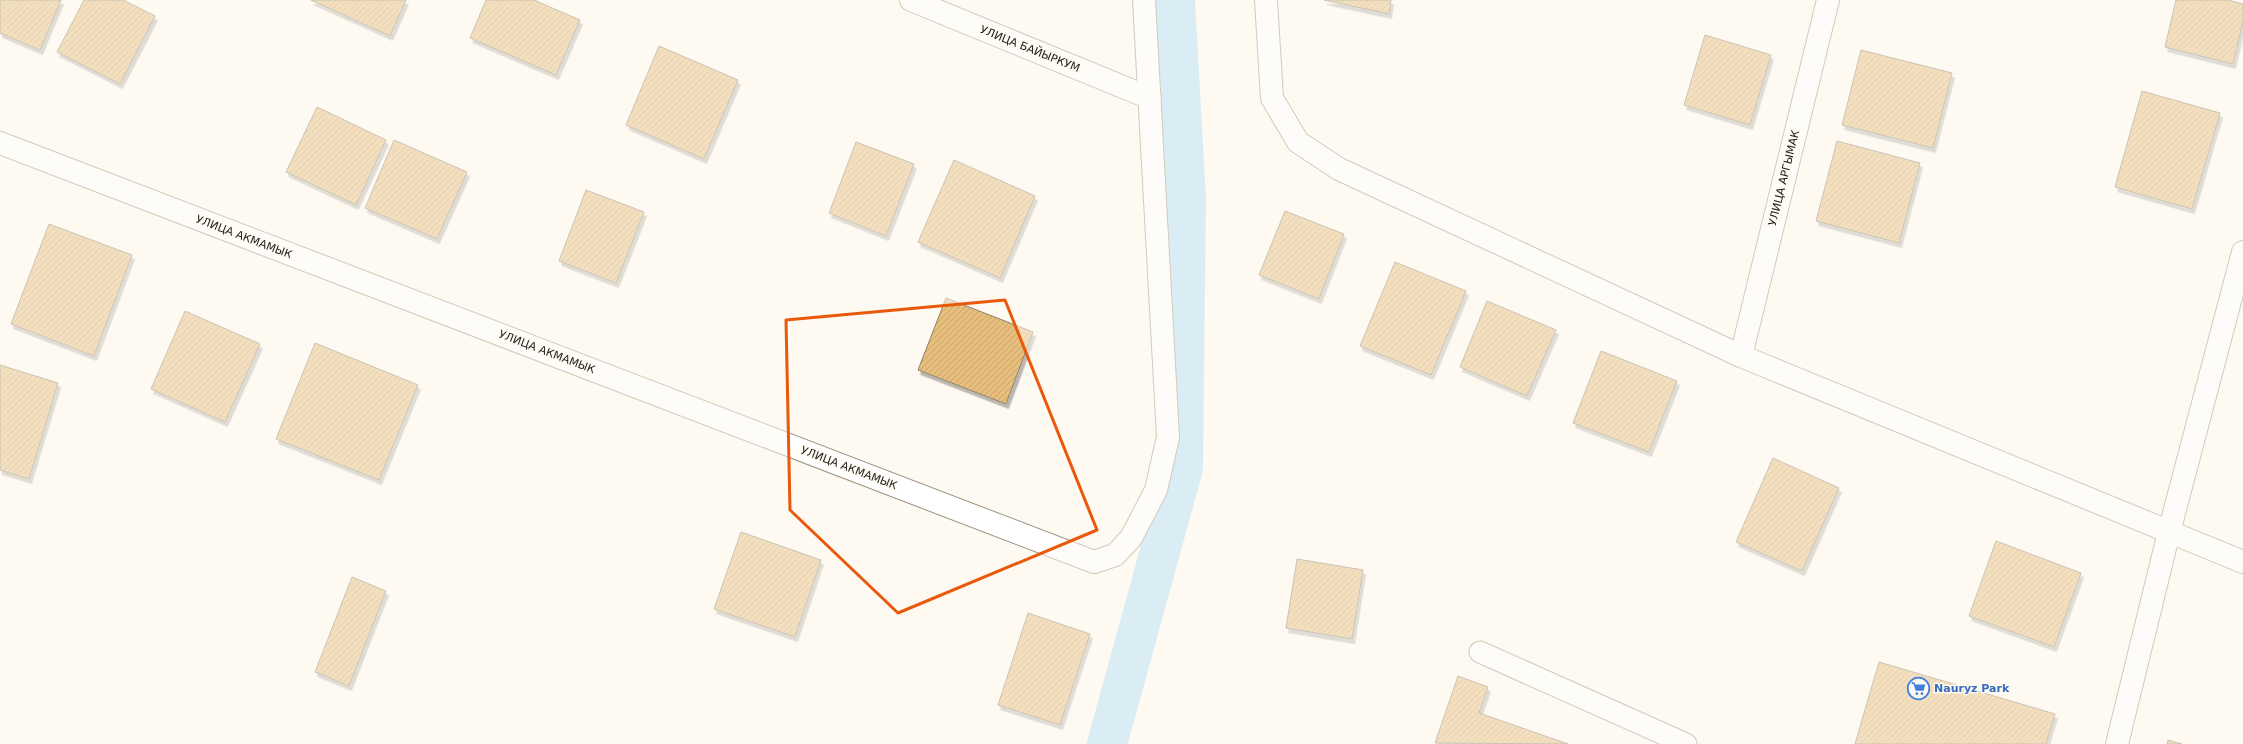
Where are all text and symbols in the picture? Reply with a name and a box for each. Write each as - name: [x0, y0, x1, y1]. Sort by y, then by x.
- street label: УЛИЦА БАЙЫРКУМ: [978, 23, 1082, 75]
- street label: УЛИЦА АРГЫМАК: [1766, 129, 1802, 227]
- street label: УЛИЦА АКМАМЫК: [194, 213, 294, 261]
- street label: УЛИЦА АКМАМЫК: [497, 328, 597, 376]
- street label: УЛИЦА АКМАМЫК: [799, 444, 899, 492]
- supermarket icon: Nauryz Park: [1906, 675, 1932, 701]
- place label: Nauryz Park: [1934, 682, 2010, 695]

